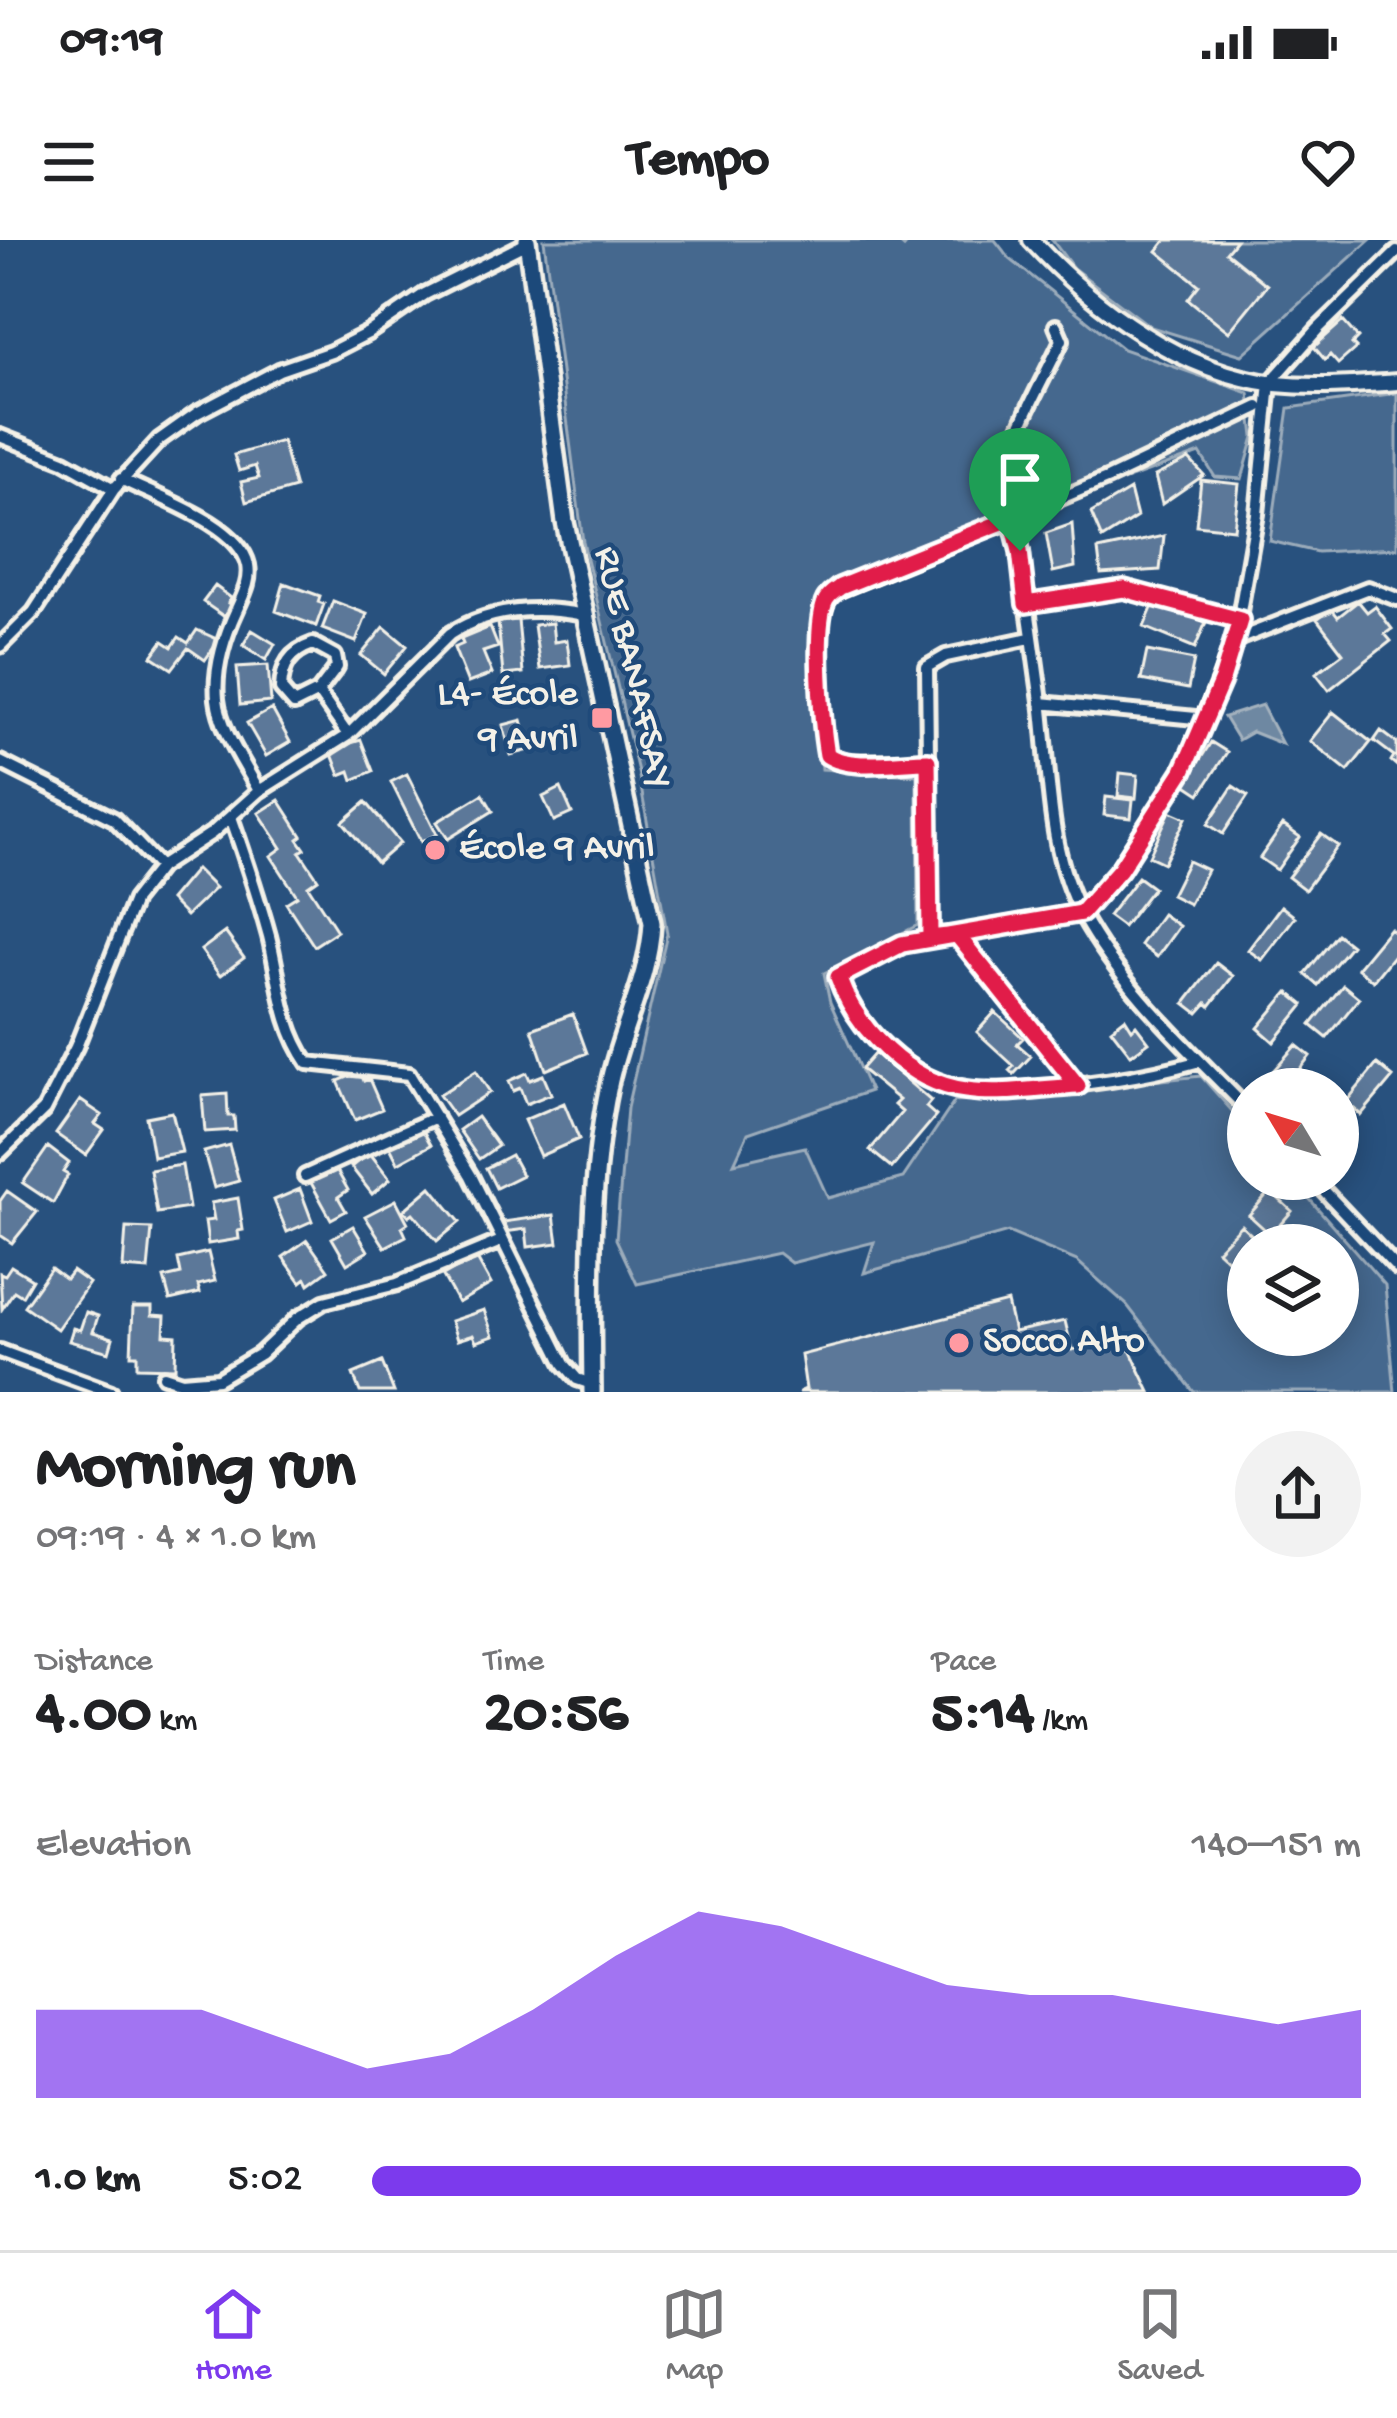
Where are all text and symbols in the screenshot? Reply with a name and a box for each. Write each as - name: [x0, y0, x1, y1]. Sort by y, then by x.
- text: 09:19: [60, 16, 163, 69]
- icon: menu: [36, 129, 102, 195]
- icon: heart: [1295, 129, 1361, 195]
- text: Tempo: [628, 130, 769, 194]
- pin: [969, 428, 1071, 551]
- icon: arrive: [987, 446, 1053, 512]
- street label: RUE BANAFSAY: [581, 542, 681, 794]
- place label: L4- École 9 Avril: [437, 673, 579, 764]
- marker: L4- École 9 Avril: [589, 705, 615, 731]
- place label: École 9 Avril: [459, 827, 655, 873]
- marker: École 9 Avril: [422, 837, 448, 863]
- north arrow: [1227, 1068, 1359, 1200]
- map controls: [1227, 1068, 1359, 1356]
- button: layers: [1227, 1224, 1359, 1356]
- place label: Socco Alto: [983, 1320, 1145, 1366]
- marker: Socco Alto: [946, 1330, 972, 1356]
- button: share: [1235, 1431, 1361, 1557]
- text: Morning run: [36, 1432, 355, 1510]
- text: 09:19 · 4 × 1.0 km: [36, 1516, 316, 1562]
- text: Distance: [36, 1644, 153, 1682]
- text: Time: [484, 1644, 544, 1682]
- text: Pace: [931, 1644, 996, 1682]
- text: 4.00: [36, 1682, 151, 1752]
- text: 20:56: [484, 1682, 628, 1752]
- text: 5:14: [931, 1682, 1034, 1752]
- text: km: [151, 1703, 197, 1741]
- text: /km: [1034, 1703, 1088, 1741]
- text: Elevation: [36, 1824, 191, 1870]
- text: 140–151 m: [1192, 1824, 1361, 1870]
- text: 1.0 km: [36, 2158, 140, 2204]
- text: 5:02: [228, 2158, 302, 2204]
- tab: Home: [195, 2281, 271, 2391]
- tab: Map: [661, 2281, 727, 2391]
- tab: Saved: [1117, 2281, 1202, 2391]

